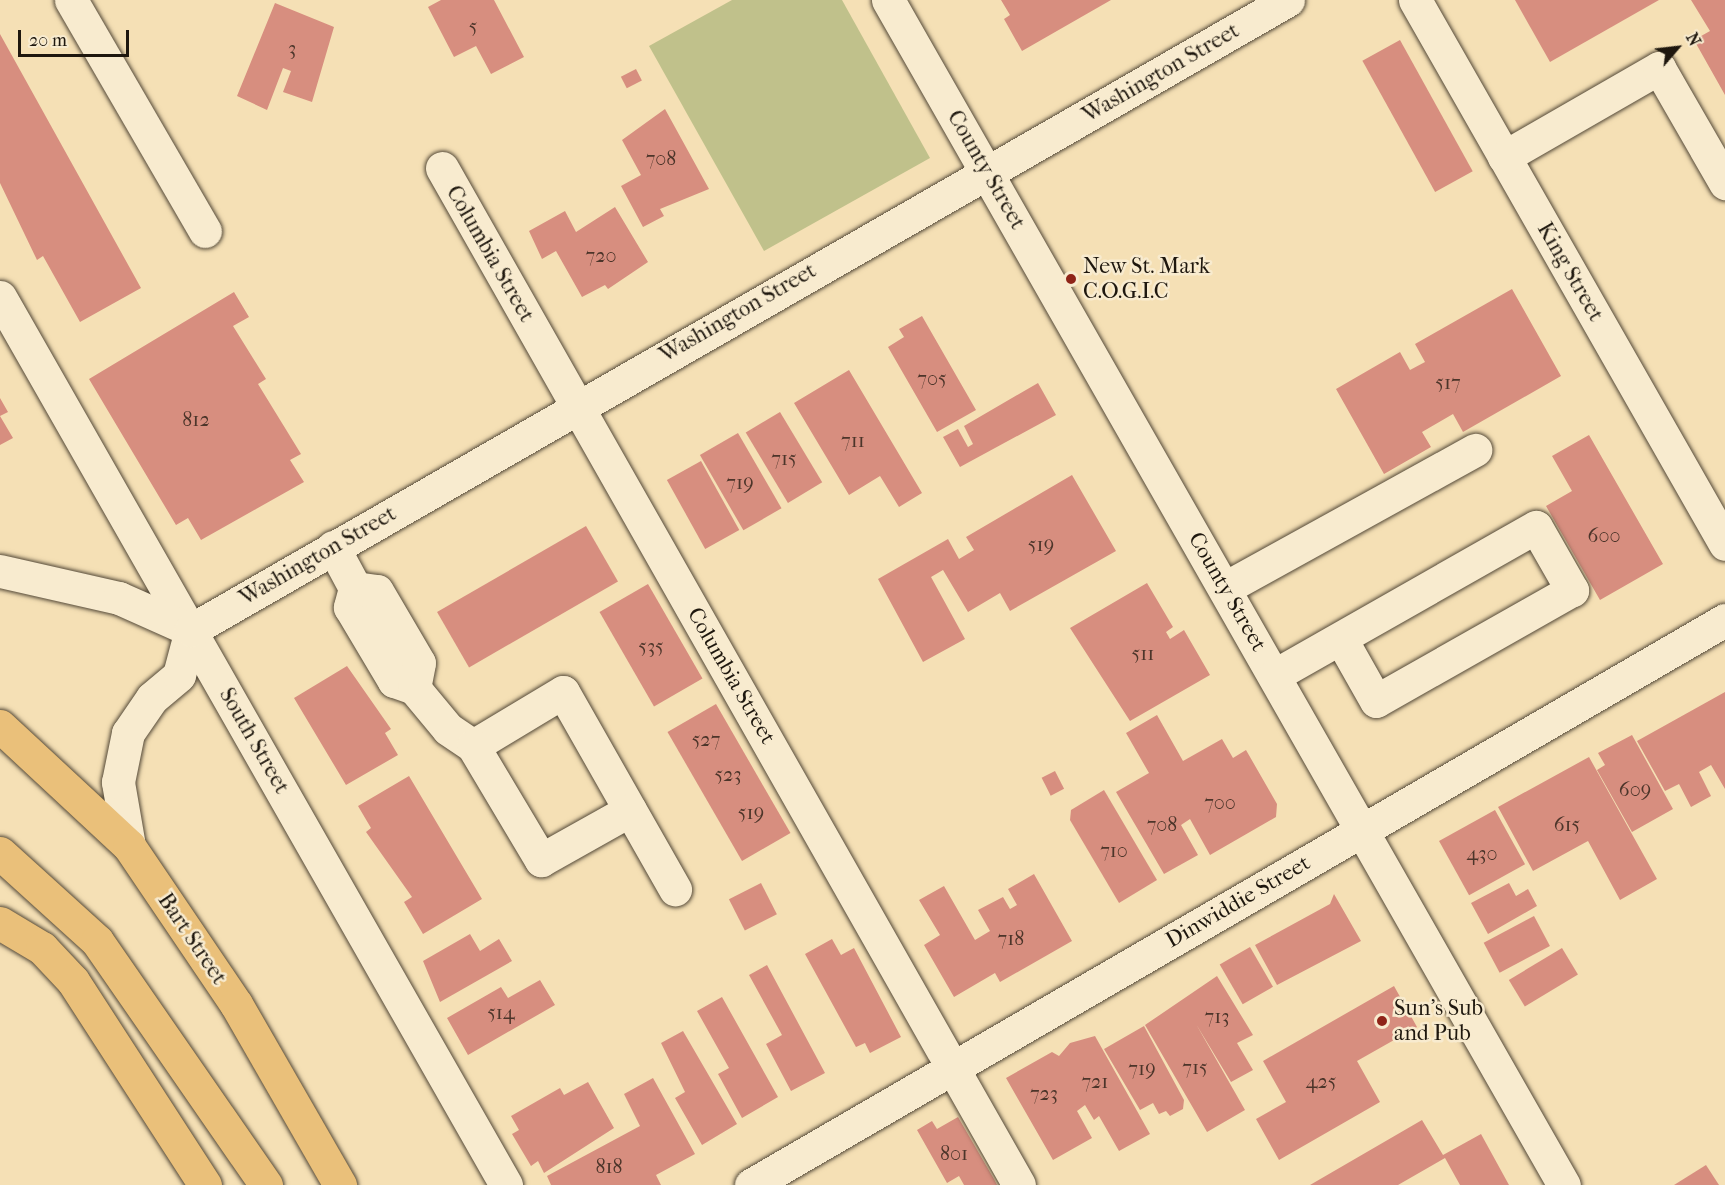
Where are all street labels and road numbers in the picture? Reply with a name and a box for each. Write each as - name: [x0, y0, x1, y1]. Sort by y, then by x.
- street label: Washington Street: [1078, 17, 1244, 129]
- street label: County Street: [941, 106, 1031, 234]
- street label: Columbia Street: [440, 181, 540, 327]
- street label: King Street: [1531, 218, 1609, 326]
- street label: Washington Street: [655, 257, 821, 369]
- street label: Washington Street: [235, 500, 401, 612]
- street label: County Street: [1182, 528, 1272, 656]
- street label: Columbia Street: [681, 603, 781, 749]
- street label: South Street: [213, 683, 295, 799]
- street label: Dinwiddie Street: [1161, 850, 1315, 954]
- street label: Bart Street: [152, 888, 232, 990]

